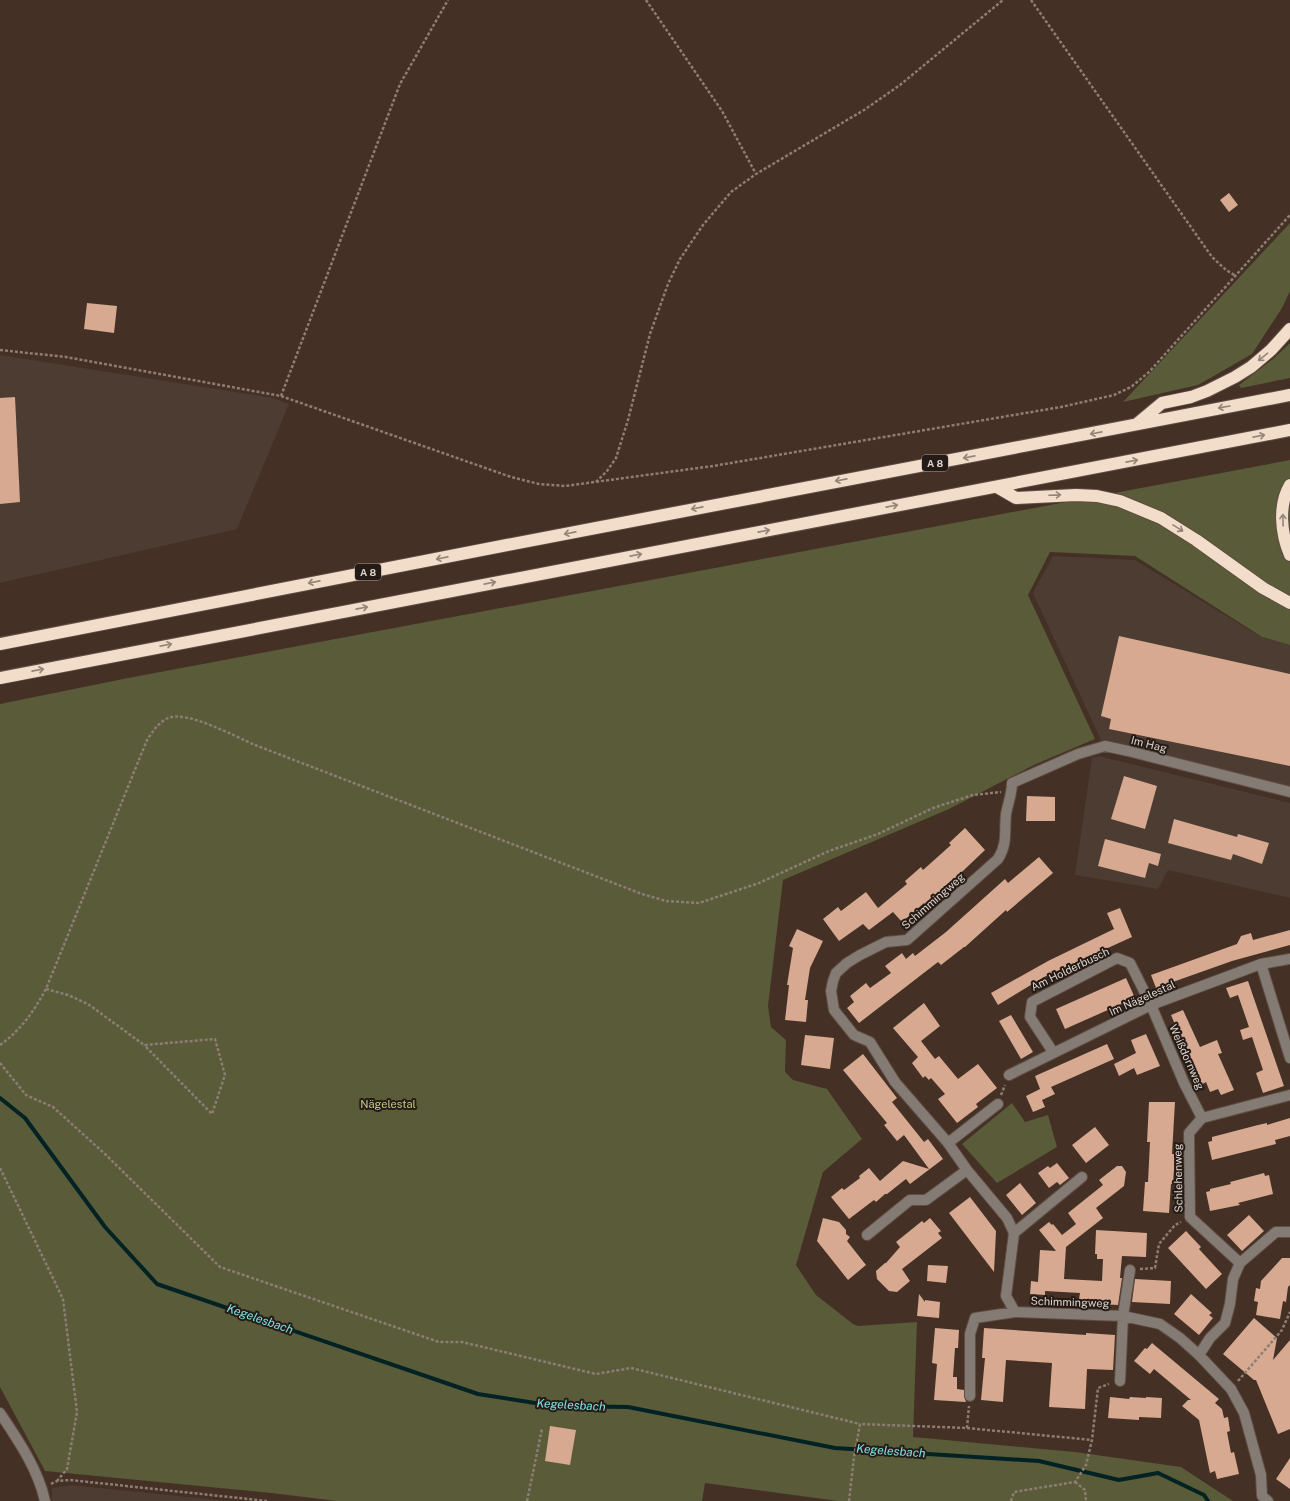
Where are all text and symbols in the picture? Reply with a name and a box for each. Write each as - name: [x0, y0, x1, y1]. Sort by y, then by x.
- one-way arrow: [1258, 352, 1268, 361]
- one-way arrow: [1218, 404, 1231, 412]
- one-way arrow: [1090, 429, 1103, 437]
- one-way arrow: [1252, 432, 1265, 440]
- one-way arrow: [963, 453, 976, 461]
- road number: A 8: [922, 455, 948, 471]
- one-way arrow: [1125, 457, 1138, 465]
- one-way arrow: [835, 477, 848, 485]
- one-way arrow: [1048, 491, 1061, 499]
- one-way arrow: [885, 502, 898, 510]
- one-way arrow: [691, 505, 704, 513]
- one-way arrow: [1279, 514, 1287, 527]
- one-way arrow: [1172, 525, 1184, 533]
- one-way arrow: [757, 526, 770, 534]
- one-way arrow: [563, 529, 576, 537]
- one-way arrow: [629, 550, 642, 558]
- one-way arrow: [436, 554, 449, 562]
- road number: A 8: [355, 564, 381, 580]
- one-way arrow: [308, 579, 321, 587]
- one-way arrow: [483, 579, 496, 587]
- one-way arrow: [355, 604, 368, 612]
- one-way arrow: [159, 641, 172, 649]
- one-way arrow: [31, 666, 44, 674]
- street label: Im Hag: [1130, 734, 1168, 754]
- street label: Schimmingweg: [899, 870, 967, 931]
- street label: Am Holderbusch: [1029, 945, 1111, 993]
- street label: Im Nägelestal: [1107, 978, 1177, 1018]
- street label: Weißdornweg: [1167, 1022, 1207, 1092]
- park label: Nägelestal: [360, 1098, 416, 1110]
- street label: Schlehenweg: [1171, 1143, 1185, 1213]
- street label: Schimmingweg: [1030, 1295, 1110, 1309]
- water label: Kegelesbach: [225, 1301, 295, 1337]
- water label: Kegelesbach: [536, 1396, 606, 1414]
- water label: Kegelesbach: [856, 1442, 926, 1460]

